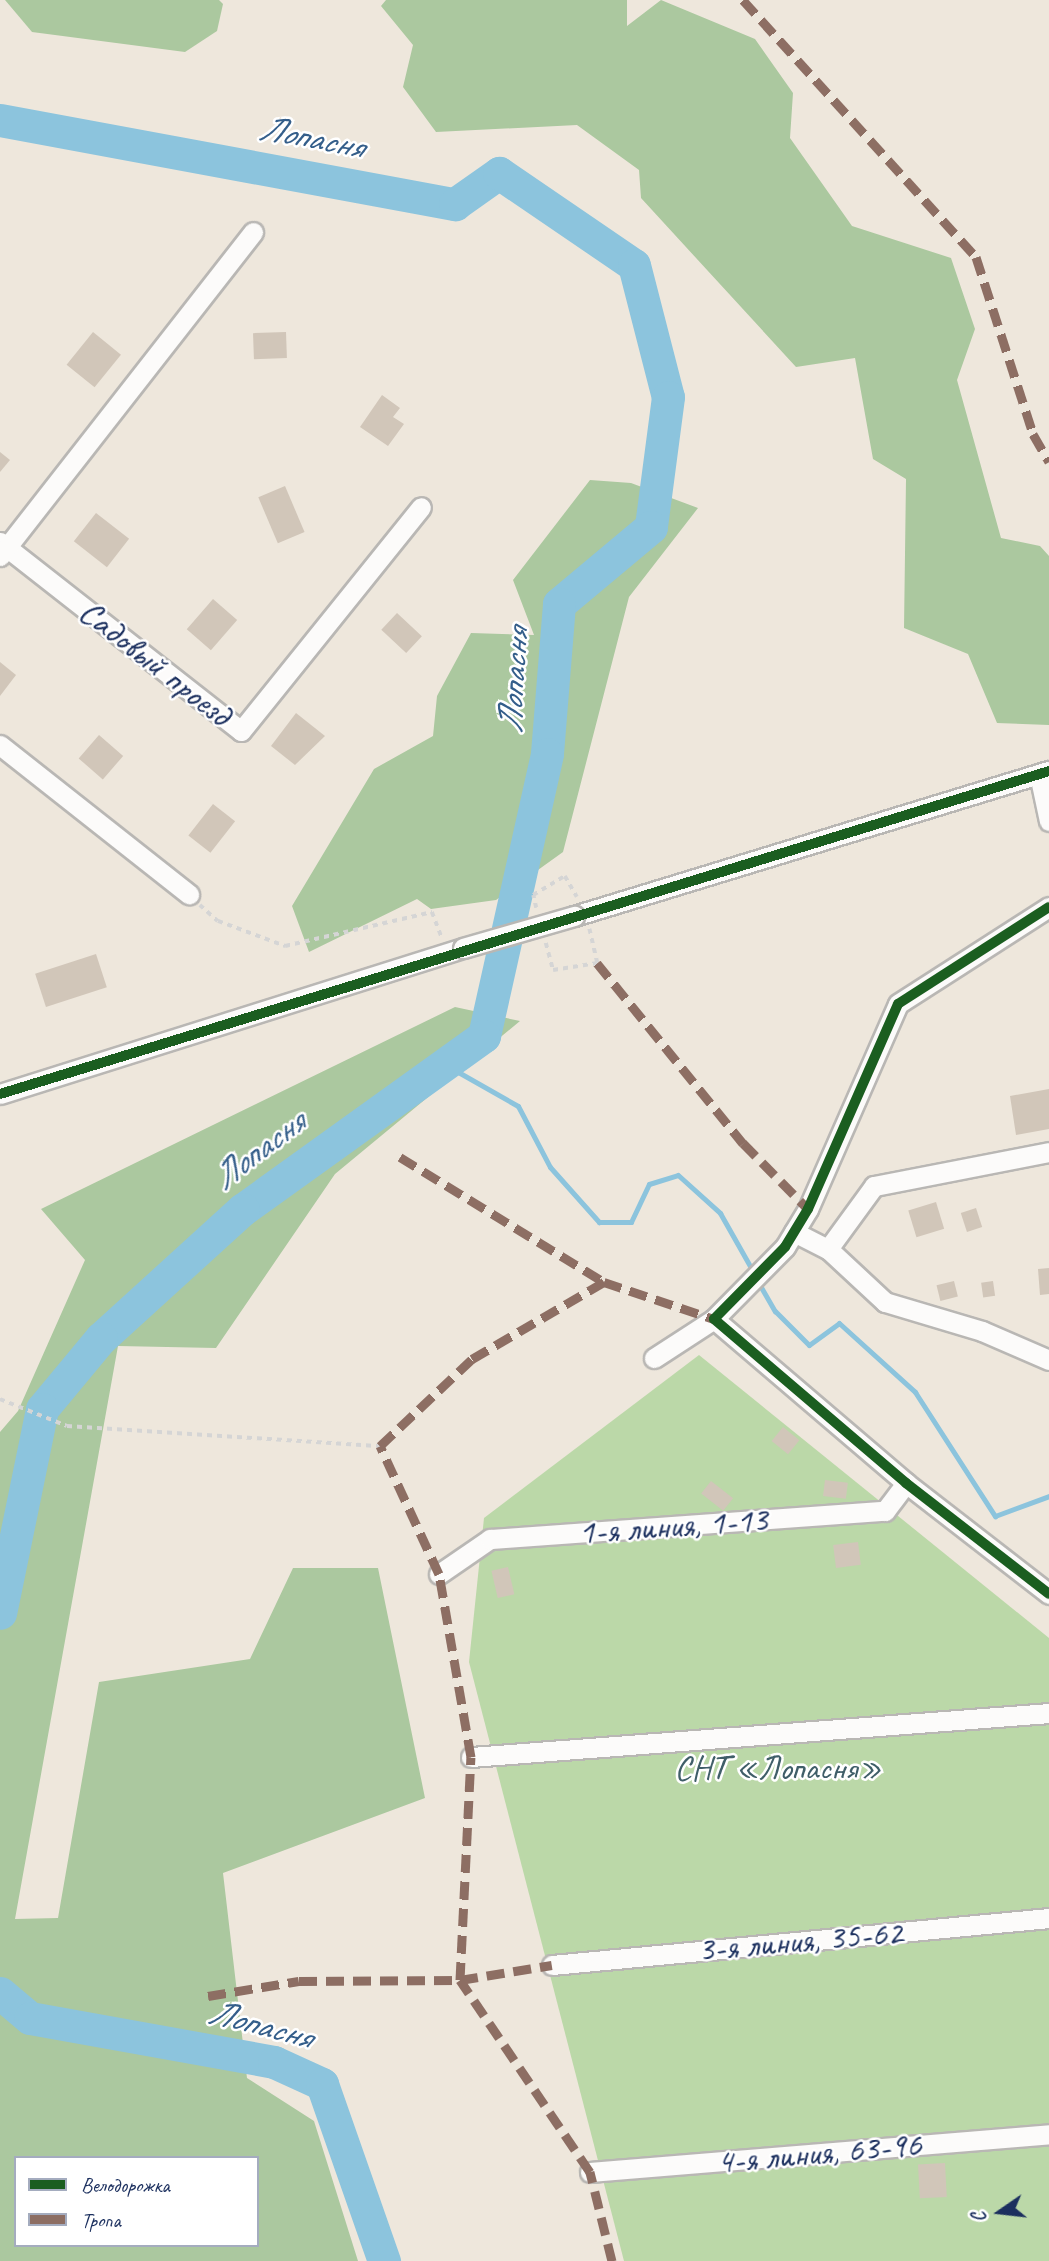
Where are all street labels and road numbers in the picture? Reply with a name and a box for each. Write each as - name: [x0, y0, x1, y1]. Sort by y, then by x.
- street label: Садовый проезд: [71, 591, 239, 735]
- street label: 1-я линия, 1-13: [577, 1498, 769, 1554]
- street label: 3-я линия, 35-62: [696, 1911, 904, 1971]
- street label: 4-я линия, 63-96: [715, 2123, 923, 2183]

